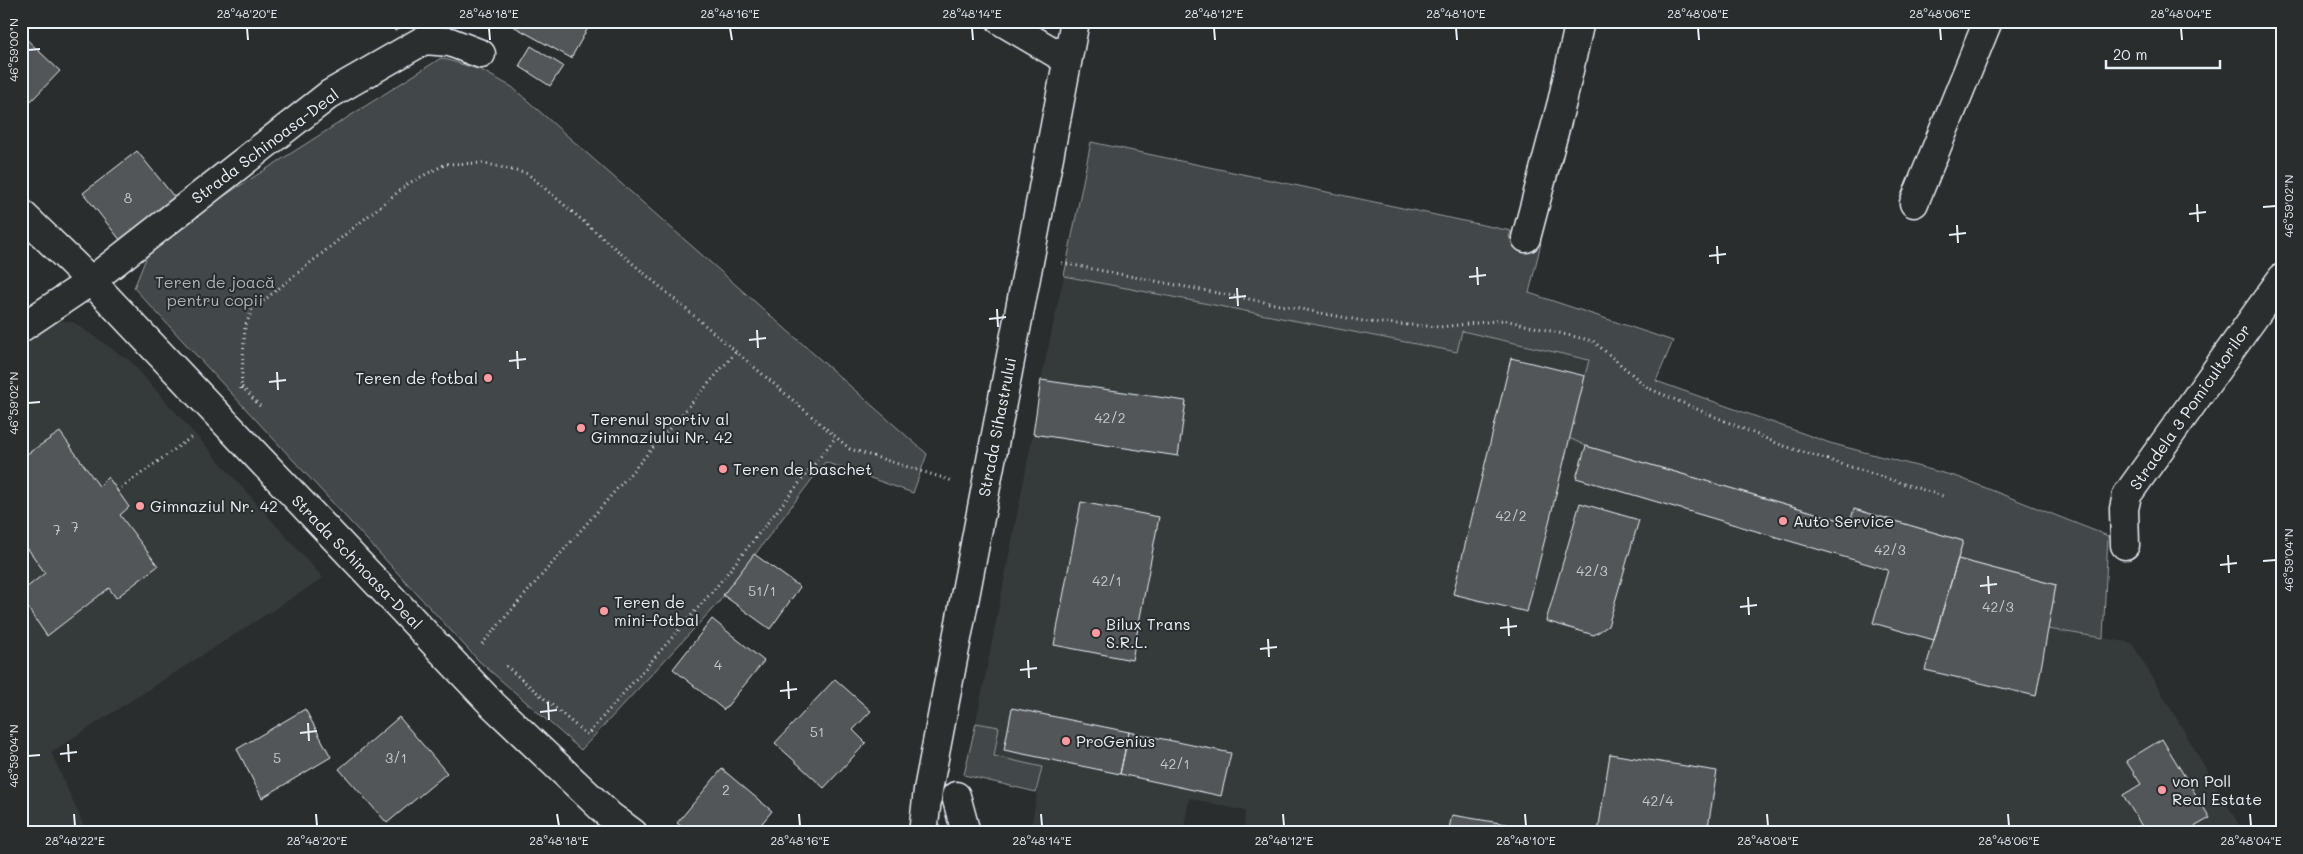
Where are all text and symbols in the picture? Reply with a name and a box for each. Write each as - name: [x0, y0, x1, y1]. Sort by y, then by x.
- text: 28°48'20"E: [217, 5, 277, 21]
- text: 28°48'18"E: [459, 5, 519, 21]
- text: 28°48'16"E: [700, 5, 760, 21]
- text: 28°48'14"E: [942, 5, 1002, 21]
- text: 28°48'12"E: [1185, 5, 1243, 21]
- text: 28°48'10"E: [1426, 5, 1486, 21]
- text: 28°48'08"E: [1667, 5, 1729, 21]
- text: 28°48'06"E: [1909, 5, 1971, 21]
- text: 28°48'04"E: [2150, 5, 2212, 21]
- text: 46°59'00"N: [5, 18, 21, 82]
- scale bar: [2106, 38, 2219, 70]
- text: 20 m: [2113, 44, 2147, 64]
- street label: Strada Schinoasa-Deal: [187, 83, 343, 208]
- text: 46°59'02"N: [2280, 175, 2296, 237]
- house number: 8: [124, 188, 132, 207]
- park label: Teren de joacă pentru copii: [155, 271, 275, 310]
- street label: Stradela 3 Pomicultorilor: [2124, 320, 2255, 494]
- street label: Strada Sihastrului: [973, 355, 1020, 498]
- place label: Teren de fotbal: [355, 367, 478, 388]
- text: 46°59'02"N: [5, 372, 21, 434]
- marker: Teren de fotbal: [482, 372, 494, 384]
- place label: Terenul sportiv al Gimnaziului Nr. 42: [591, 408, 733, 447]
- house number: 42/2: [1094, 408, 1126, 427]
- marker: Terenul sportiv al Gimnaziului Nr. 42: [575, 422, 587, 434]
- place label: Teren de baschet: [733, 458, 872, 479]
- marker: Teren de baschet: [717, 463, 729, 475]
- street label: Strada Schinoasa-Deal: [288, 490, 427, 633]
- place label: Gimnaziul Nr. 42: [150, 495, 278, 516]
- marker: Gimnaziul Nr. 42: [134, 500, 146, 512]
- house number: 42/2: [1495, 506, 1527, 525]
- place label: Auto Service: [1793, 510, 1894, 531]
- marker: Auto Service: [1777, 515, 1789, 527]
- house number: 7: [71, 517, 79, 536]
- house number: 7: [53, 520, 61, 539]
- text: 46°59'04"N: [2280, 528, 2296, 592]
- house number: 42/3: [1874, 540, 1906, 559]
- house number: 42/3: [1576, 561, 1608, 580]
- house number: 42/1: [1092, 571, 1122, 590]
- house number: 51/1: [748, 581, 776, 600]
- place label: Teren de mini-fotbal: [614, 591, 699, 630]
- house number: 42/3: [1982, 597, 2014, 616]
- marker: Teren de mini-fotbal: [598, 605, 610, 617]
- place label: Bilux Trans S.R.L.: [1106, 613, 1190, 652]
- marker: Bilux Trans S.R.L.: [1090, 627, 1102, 639]
- house number: 4: [714, 655, 723, 674]
- house number: 51: [810, 722, 824, 741]
- text: 46°59'04"N: [5, 724, 21, 788]
- place label: ProGenius: [1076, 730, 1155, 751]
- marker: ProGenius: [1060, 735, 1072, 747]
- house number: 5: [273, 748, 281, 767]
- house number: 3/1: [385, 748, 407, 767]
- house number: 42/1: [1160, 754, 1190, 773]
- place label: von Poll Real Estate: [2172, 770, 2262, 809]
- house number: 2: [722, 780, 730, 799]
- marker: von Poll Real Estate: [2156, 784, 2168, 796]
- house number: 42/4: [1642, 791, 1675, 810]
- text: 28°48'22"E: [45, 832, 105, 848]
- text: 28°48'20"E: [287, 832, 347, 848]
- text: 28°48'18"E: [529, 832, 589, 848]
- text: 28°48'16"E: [770, 832, 830, 848]
- text: 28°48'14"E: [1012, 832, 1072, 848]
- text: 28°48'12"E: [1255, 832, 1313, 848]
- text: 28°48'10"E: [1496, 832, 1556, 848]
- text: 28°48'08"E: [1737, 832, 1799, 848]
- text: 28°48'06"E: [1978, 832, 2040, 848]
- text: 28°48'04"E: [2220, 832, 2282, 848]

